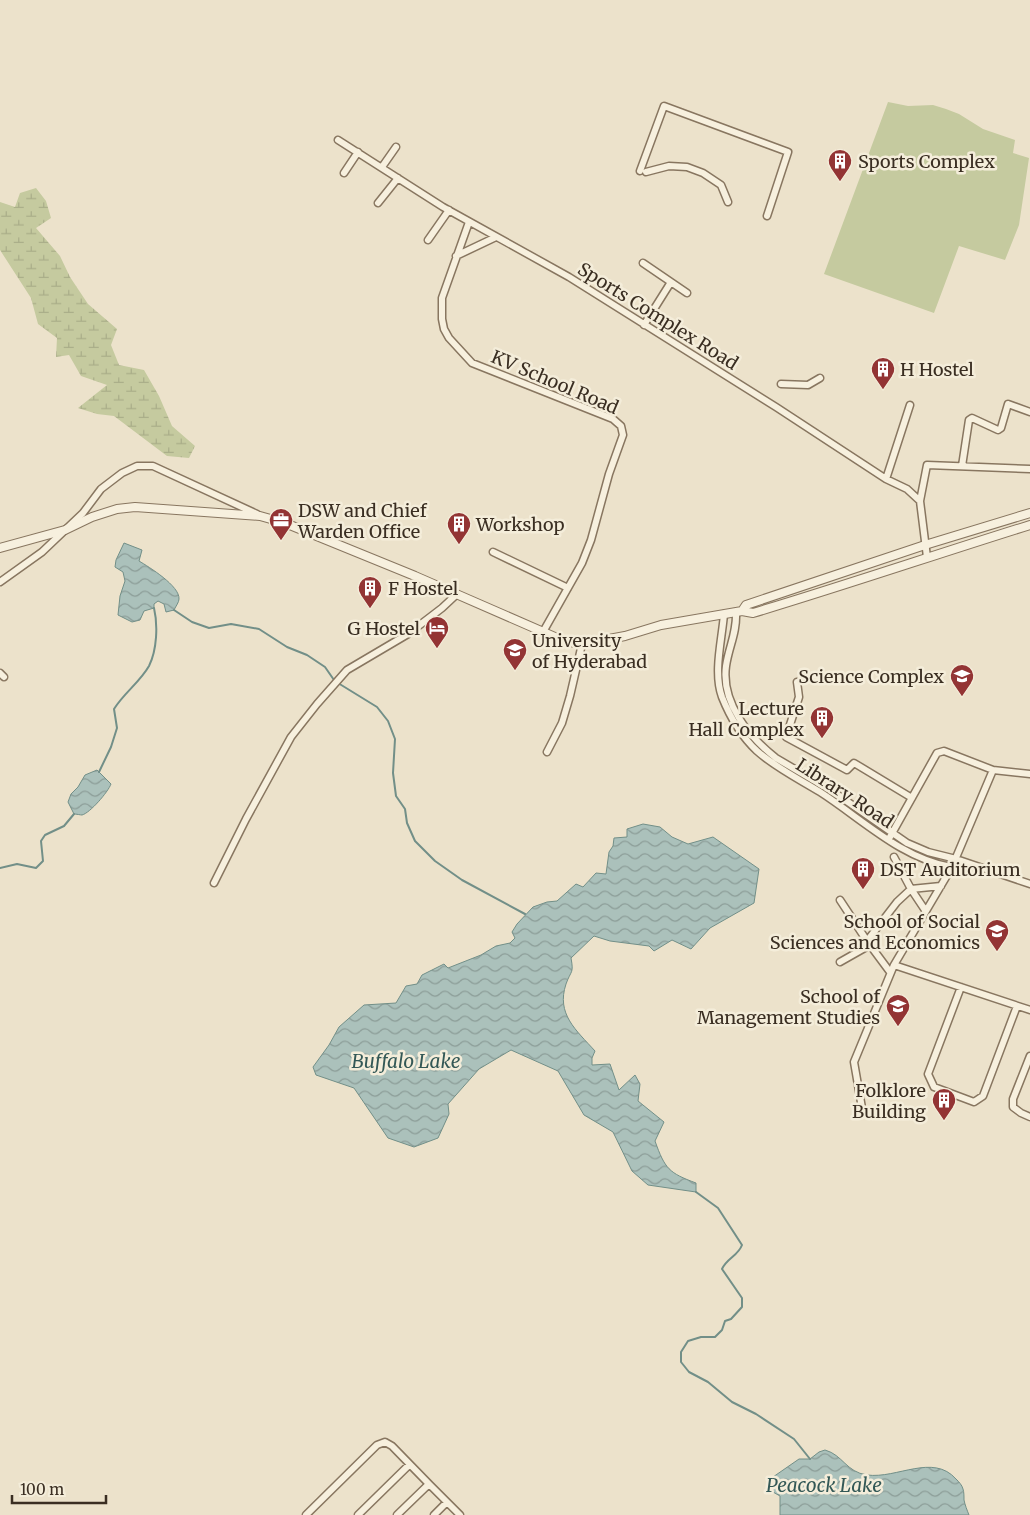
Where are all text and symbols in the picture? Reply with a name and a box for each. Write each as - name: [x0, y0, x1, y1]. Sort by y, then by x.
- building icon: Sports Complex: [827, 148, 853, 182]
- place label: Sports Complex: [858, 150, 995, 173]
- street label: Sports Complex Road: [574, 257, 743, 375]
- street label: KV School Road: [488, 345, 622, 419]
- building icon: H Hostel: [870, 356, 896, 390]
- place label: H Hostel: [900, 358, 974, 381]
- place label: DSW and Chief Warden Office: [297, 499, 428, 543]
- office icon: DSW and Chief Warden Office: [268, 507, 294, 541]
- building icon: Workshop: [446, 511, 472, 545]
- place label: Workshop: [475, 513, 565, 536]
- building icon: F Hostel: [357, 575, 383, 609]
- place label: F Hostel: [388, 577, 459, 600]
- hotel icon: G Hostel: [424, 615, 450, 649]
- place label: G Hostel: [348, 617, 420, 640]
- place label: University of Hyderabad: [532, 629, 647, 673]
- school or university icon: University of Hyderabad: [502, 637, 528, 671]
- school or university icon: Science Complex: [949, 663, 975, 697]
- place label: Science Complex: [798, 665, 944, 688]
- place label: Lecture Hall Complex: [688, 697, 804, 741]
- building icon: Lecture Hall Complex: [809, 705, 835, 739]
- street label: Library Road: [792, 753, 898, 833]
- building icon: DST Auditorium: [850, 856, 876, 890]
- place label: DST Auditorium: [880, 858, 1021, 881]
- place label: School of Social Sciences and Economics: [770, 910, 980, 954]
- school or university icon: School of Social Sciences and Economics: [984, 918, 1010, 952]
- place label: School of Management Studies: [697, 985, 881, 1029]
- school or university icon: School of Management Studies: [885, 993, 911, 1027]
- water label: Buffalo Lake: [352, 1049, 461, 1073]
- place label: Folklore Building: [852, 1079, 926, 1123]
- building icon: Folklore Building: [931, 1087, 957, 1121]
- scale bar: [12, 1472, 106, 1504]
- water label: Peacock Lake: [766, 1473, 882, 1497]
- text: 100 m: [20, 1480, 64, 1499]

